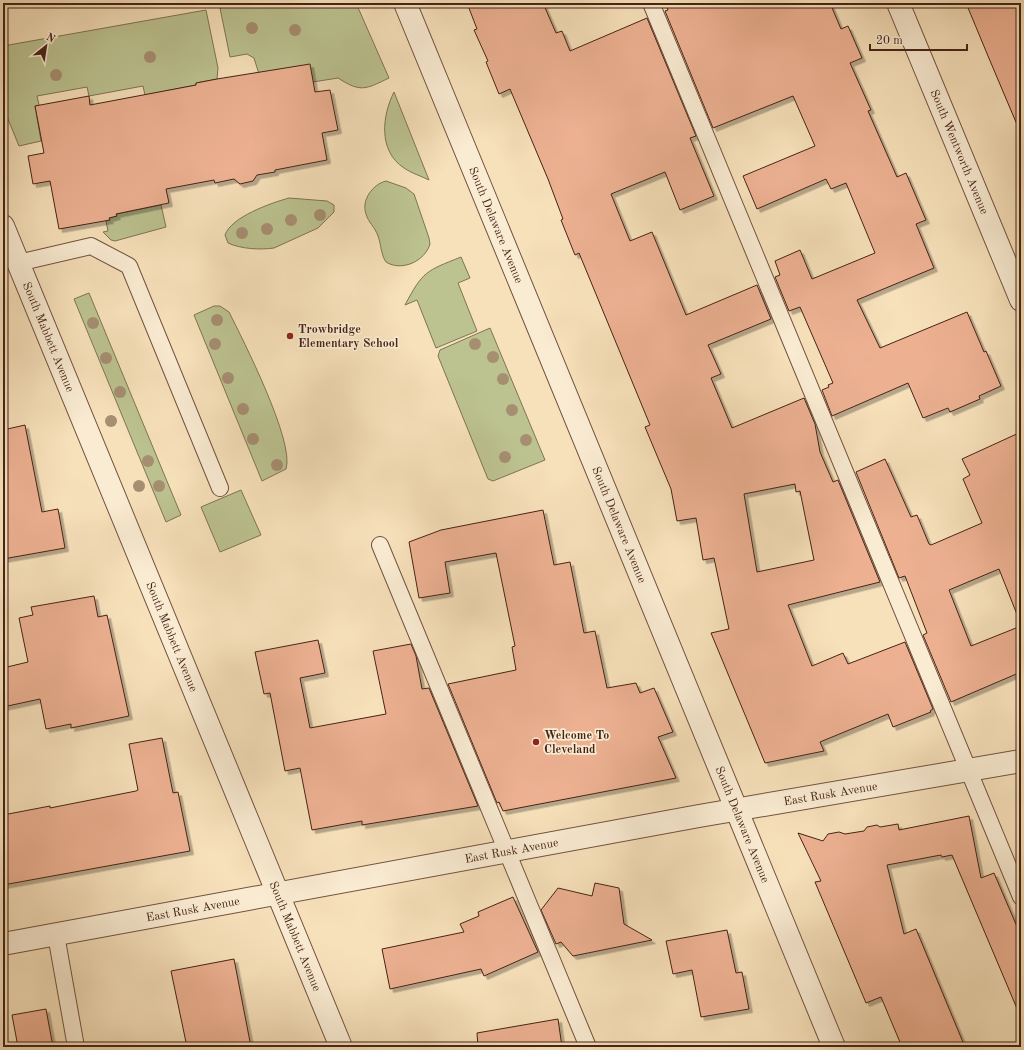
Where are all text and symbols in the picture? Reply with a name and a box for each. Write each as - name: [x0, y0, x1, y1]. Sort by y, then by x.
- north arrow: [26, 26, 66, 66]
- scale bar: [870, 26, 967, 52]
- text: N: [44, 32, 57, 46]
- text: 20 m: [876, 35, 903, 47]
- street label: South Wentworth Avenue: [928, 88, 990, 217]
- street label: South Delaware Avenue: [466, 165, 525, 286]
- street label: South Mabbett Avenue: [20, 281, 76, 394]
- place label: Trowbridge Elementary School: [298, 324, 399, 350]
- marker: Trowbridge Elementary School: [285, 331, 295, 341]
- street label: South Delaware Avenue: [589, 465, 648, 585]
- street label: South Mabbett Avenue: [143, 580, 199, 694]
- place label: Welcome To Cleveland: [544, 730, 609, 756]
- marker: Welcome To Cleveland: [531, 737, 541, 747]
- street label: South Delaware Avenue: [712, 765, 771, 885]
- street label: East Rusk Avenue: [783, 781, 879, 808]
- street label: East Rusk Avenue: [464, 837, 560, 866]
- street label: South Mabbett Avenue: [266, 880, 323, 994]
- street label: East Rusk Avenue: [145, 895, 241, 925]

